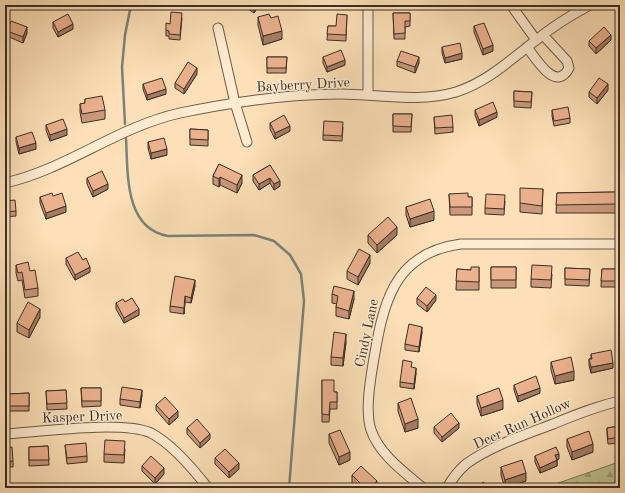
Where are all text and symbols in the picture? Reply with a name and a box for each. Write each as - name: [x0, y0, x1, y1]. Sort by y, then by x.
- street label: Bayberry Drive: [256, 76, 350, 94]
- street label: Cindy Lane: [353, 298, 381, 369]
- street label: Deer Run Hollow: [471, 396, 574, 452]
- street label: Kasper Drive: [42, 409, 123, 425]

